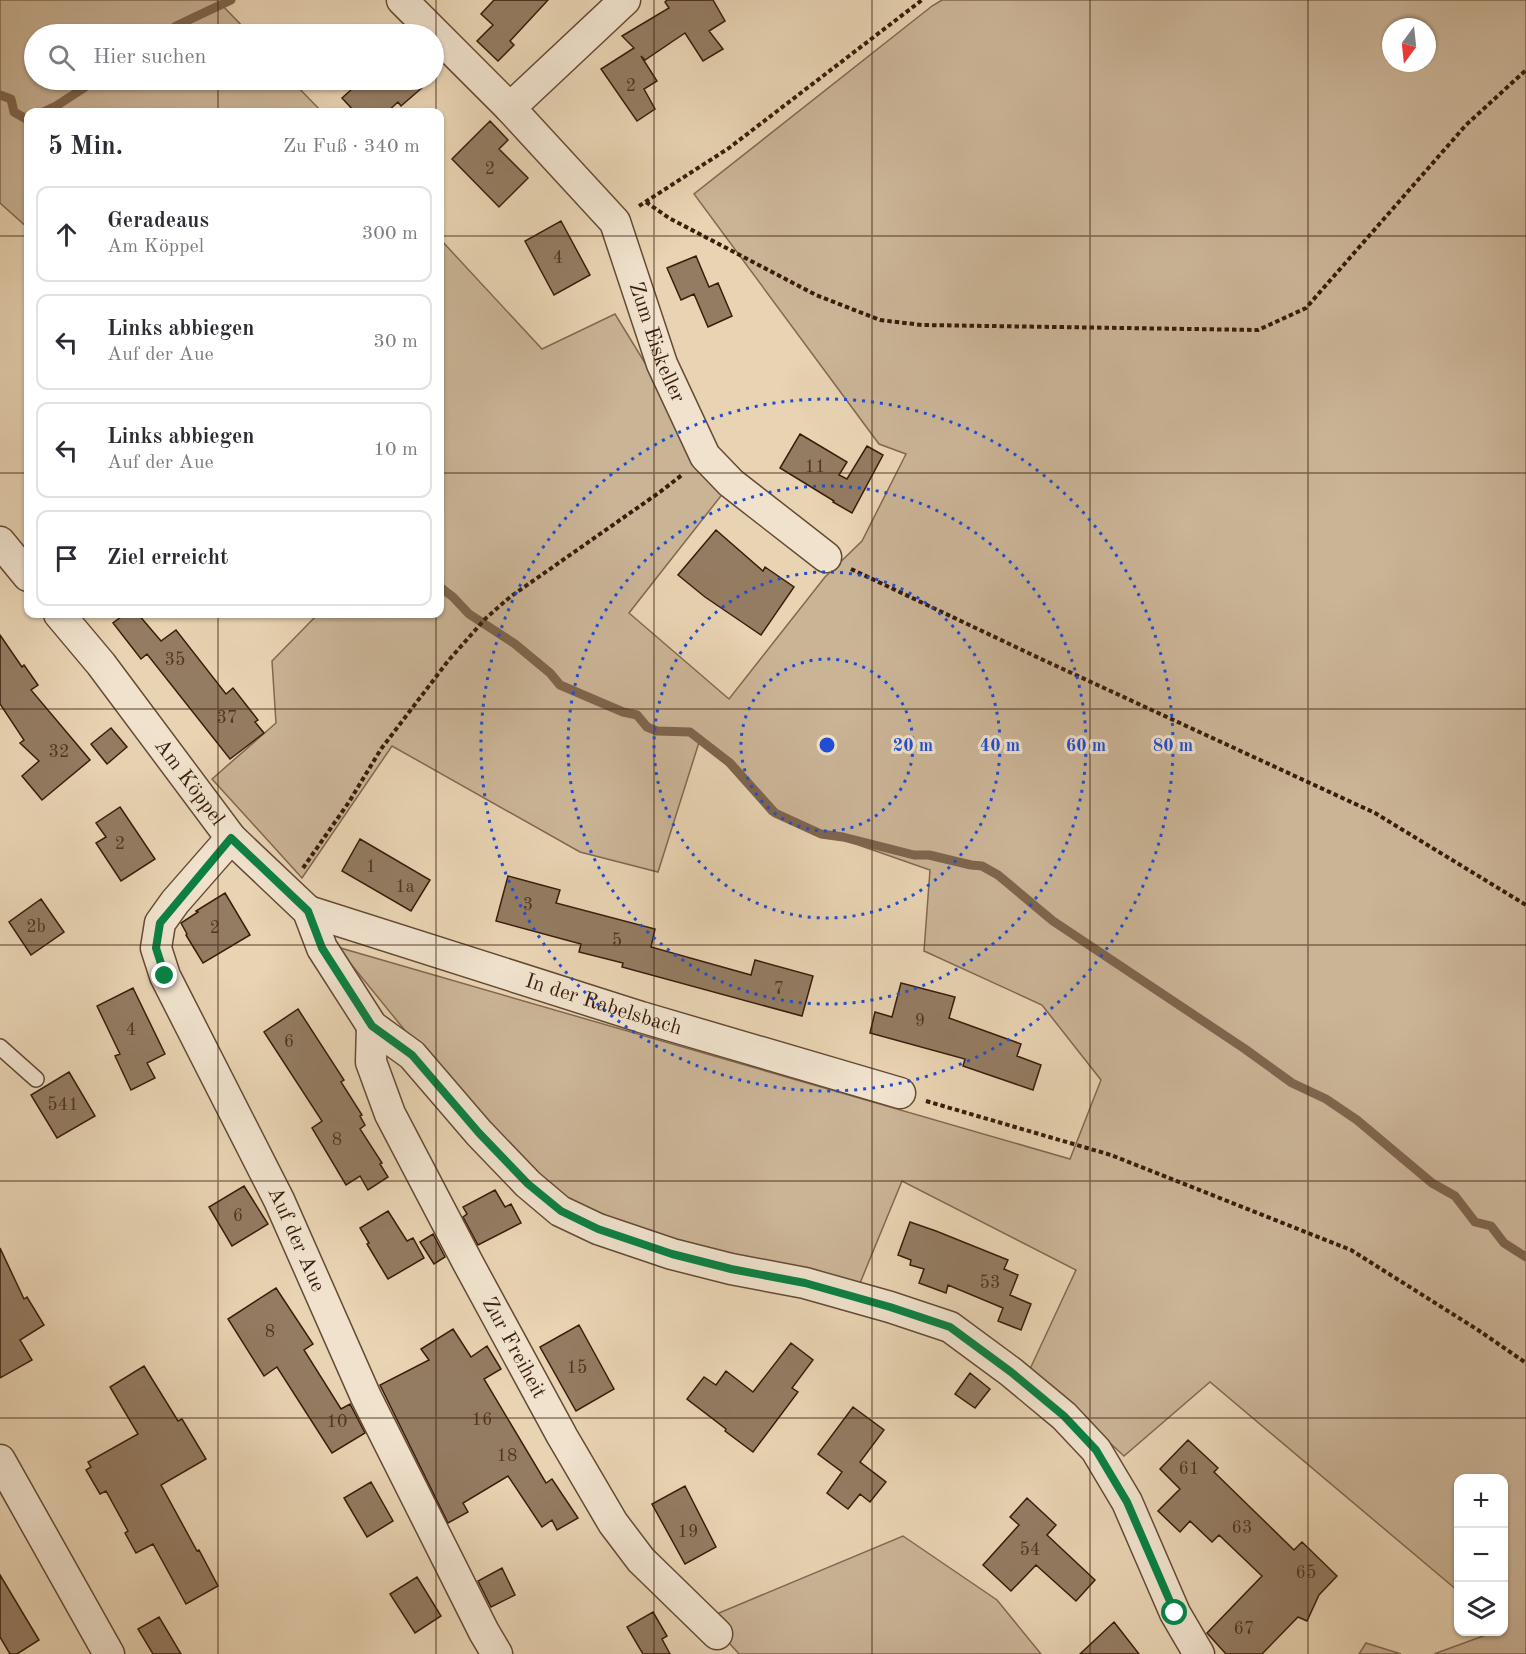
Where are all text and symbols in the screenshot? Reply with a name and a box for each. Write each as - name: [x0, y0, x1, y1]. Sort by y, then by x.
- north arrow: [1382, 18, 1436, 72]
- search box: [24, 24, 444, 90]
- icon: search: [45, 41, 78, 74]
- text: Hier suchen: [93, 46, 206, 68]
- house number: 2: [626, 77, 636, 95]
- text: 5 Min.: [48, 134, 123, 160]
- text: Zu Fuß · 340 m: [283, 137, 420, 157]
- house number: 2: [485, 160, 495, 178]
- text: Geradeaus: [107, 210, 209, 232]
- icon: ahead: [50, 218, 83, 251]
- text: 300 m: [362, 224, 418, 244]
- text: Am Köppel: [107, 237, 204, 257]
- house number: 4: [553, 249, 563, 267]
- street label: Zum Eiskeller: [625, 279, 689, 406]
- text: Links abbiegen: [107, 318, 255, 340]
- icon: left: [50, 326, 83, 359]
- text: 30 m: [373, 332, 418, 352]
- text: Auf der Aue: [107, 345, 214, 365]
- text: Links abbiegen: [107, 426, 255, 448]
- icon: left: [50, 434, 83, 467]
- text: 10 m: [373, 440, 418, 460]
- text: Auf der Aue: [107, 453, 214, 473]
- house number: 11: [805, 458, 825, 476]
- icon: arrive: [50, 542, 83, 575]
- text: Ziel erreicht: [107, 547, 228, 569]
- house number: 35: [165, 651, 185, 669]
- house number: 37: [217, 709, 237, 727]
- street label: Am Köppel: [150, 735, 229, 830]
- centre of rings: [817, 735, 837, 755]
- text: 20 m: [893, 737, 933, 755]
- text: 40 m: [980, 737, 1020, 755]
- text: 60 m: [1066, 737, 1106, 755]
- text: 80 m: [1153, 737, 1193, 755]
- house number: 32: [49, 743, 69, 761]
- house number: 2: [115, 835, 125, 853]
- house number: 1: [366, 858, 376, 876]
- house number: 1a: [395, 878, 415, 896]
- house number: 3: [523, 896, 533, 914]
- house number: 2b: [26, 918, 46, 936]
- house number: 2: [210, 919, 220, 937]
- house number: 5: [612, 932, 622, 950]
- route end: [151, 962, 177, 988]
- street label: In der Rabelsbach: [523, 970, 684, 1039]
- house number: 7: [774, 980, 784, 998]
- house number: 9: [915, 1012, 925, 1030]
- house number: 4: [126, 1021, 136, 1039]
- house number: 6: [284, 1033, 294, 1051]
- house number: 541: [47, 1096, 79, 1114]
- house number: 8: [332, 1131, 342, 1149]
- street label: Auf der Aue: [264, 1184, 329, 1295]
- house number: 6: [233, 1207, 243, 1225]
- house number: 53: [980, 1274, 1000, 1292]
- street label: Zur Freiheit: [478, 1294, 550, 1402]
- house number: 8: [265, 1323, 275, 1341]
- house number: 15: [567, 1359, 587, 1377]
- house number: 16: [472, 1411, 492, 1429]
- house number: 10: [327, 1413, 347, 1431]
- house number: 18: [497, 1447, 517, 1465]
- house number: 61: [1179, 1460, 1199, 1478]
- map controls: [1454, 1474, 1508, 1636]
- button: +: [1454, 1474, 1508, 1528]
- house number: 63: [1232, 1519, 1252, 1537]
- house number: 19: [678, 1523, 698, 1541]
- button: −: [1454, 1528, 1508, 1582]
- house number: 54: [1020, 1541, 1040, 1559]
- house number: 65: [1296, 1564, 1316, 1582]
- button: layers: [1454, 1582, 1508, 1636]
- route start: [1161, 1599, 1187, 1625]
- house number: 67: [1234, 1620, 1254, 1638]

